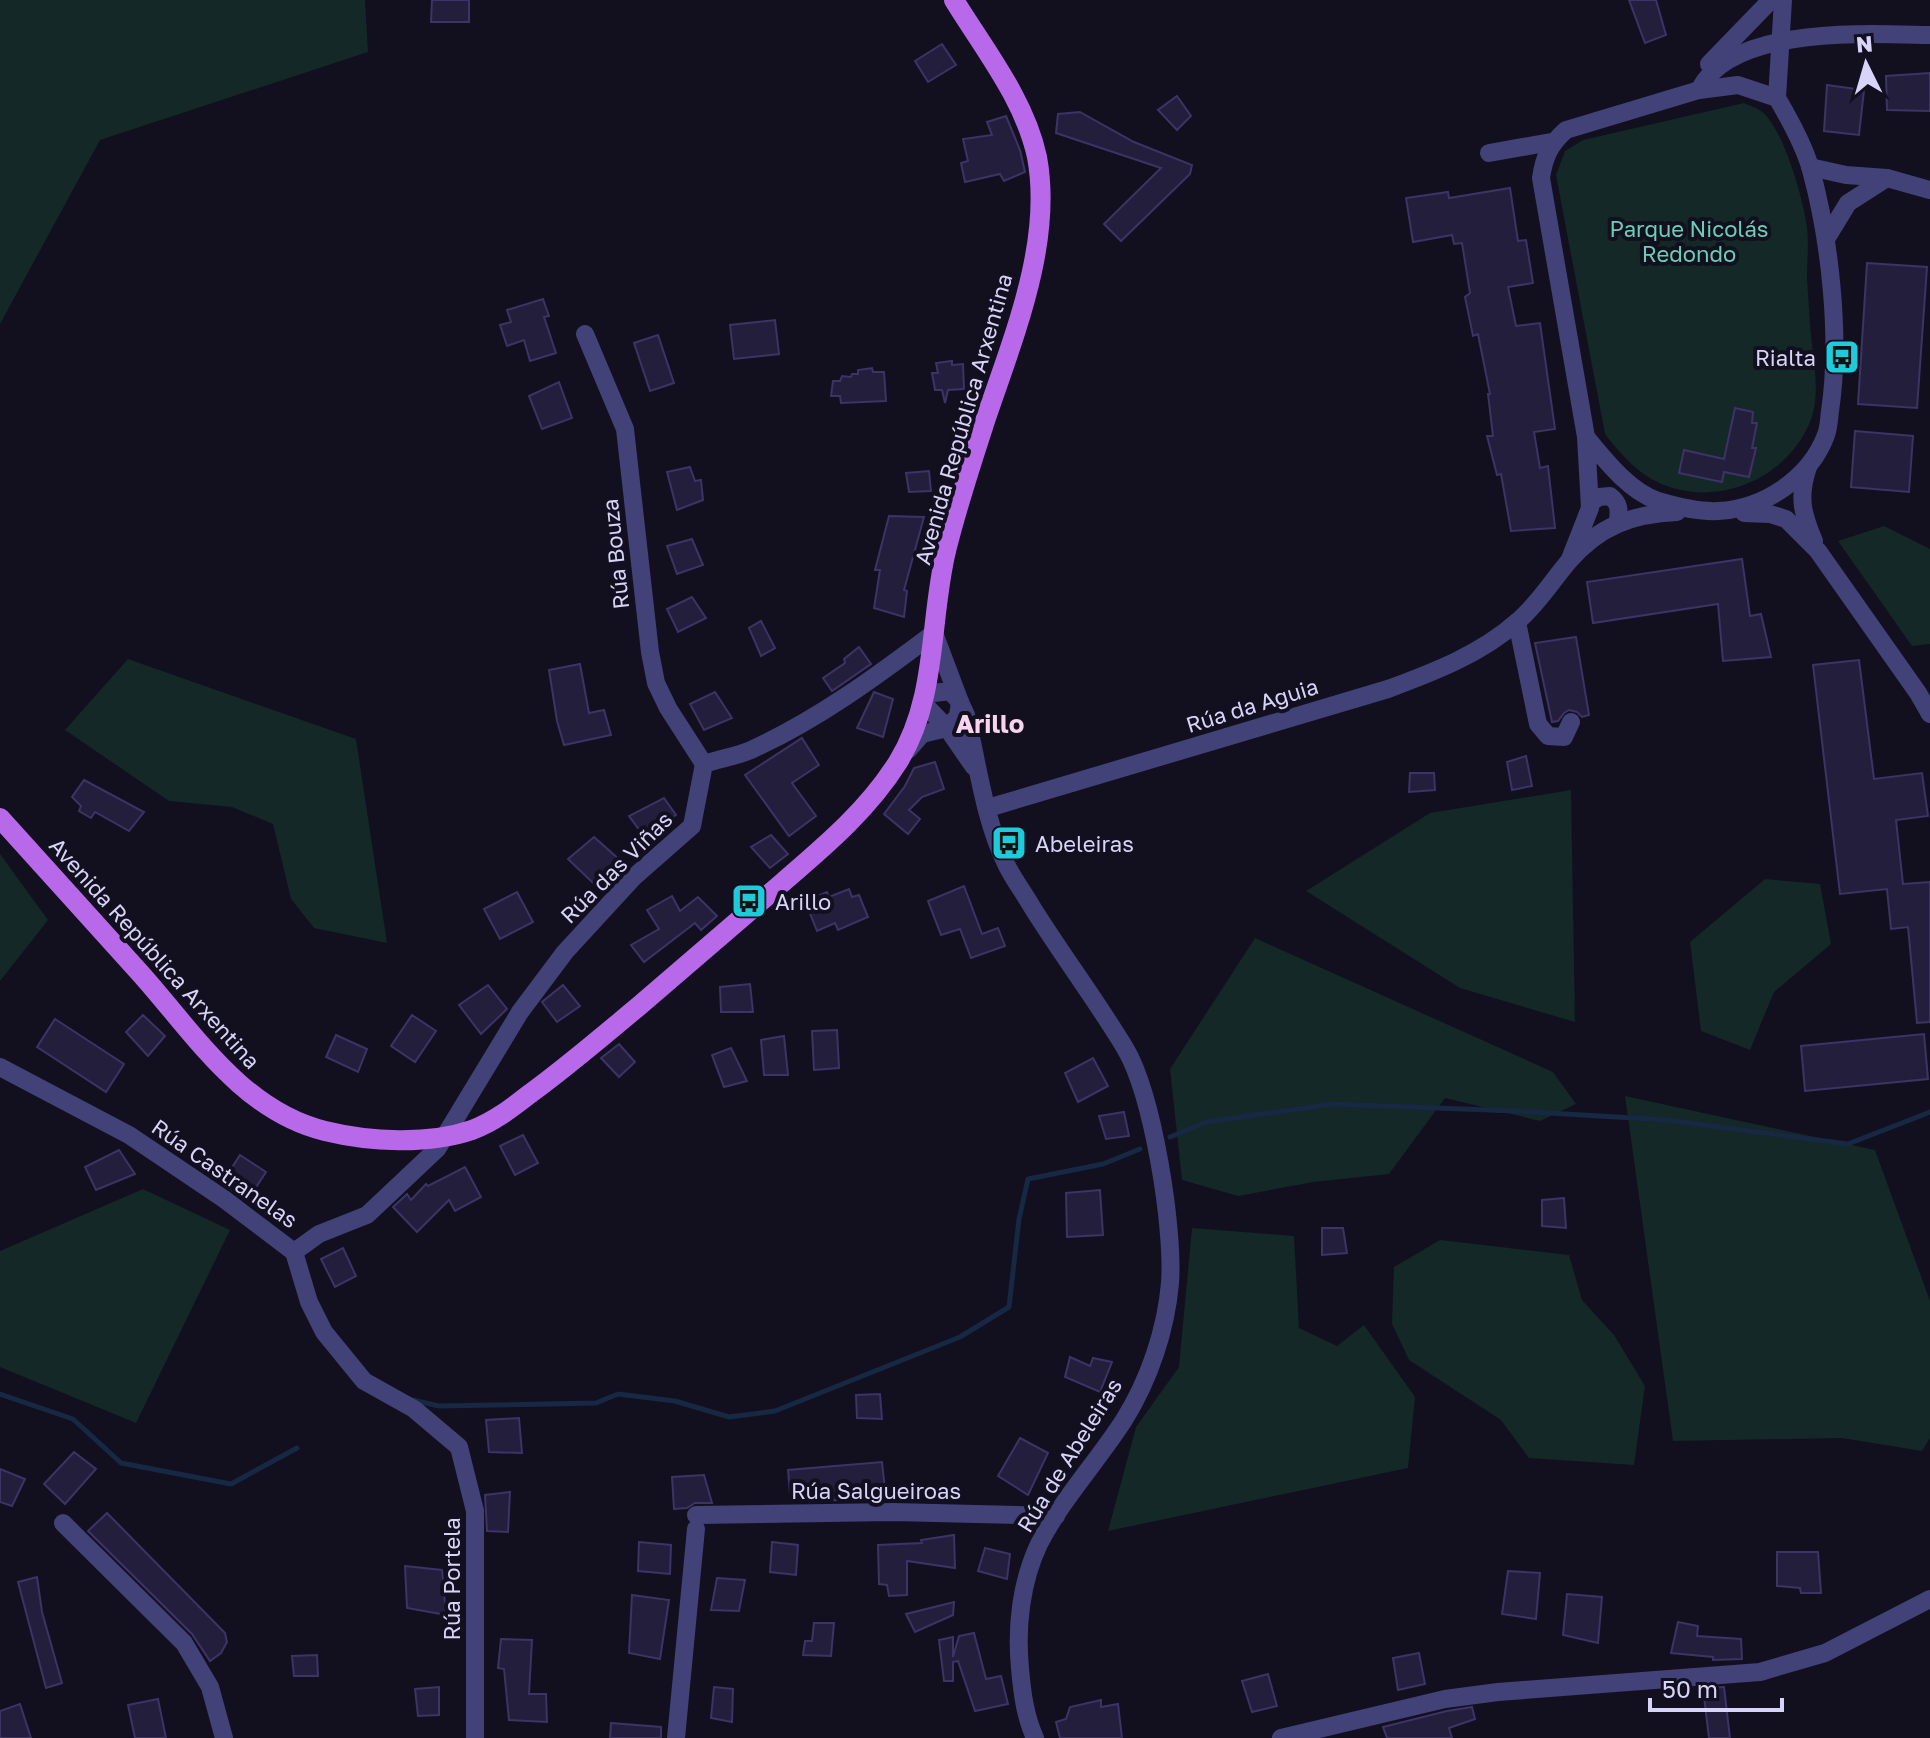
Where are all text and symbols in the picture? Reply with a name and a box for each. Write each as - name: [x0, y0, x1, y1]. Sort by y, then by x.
- north arrow: [1826, 24, 1906, 104]
- text: N: [1855, 29, 1874, 58]
- park label: Parque Nicolás Redondo: [1609, 215, 1769, 267]
- street label: Avenida República Arxentina: [908, 270, 1018, 568]
- bus stop icon: Rialta: [1823, 338, 1861, 376]
- place label: Rialta: [1755, 344, 1816, 371]
- street label: Rúa Bouza: [596, 498, 634, 610]
- street label: Rúa da Aguia: [1183, 672, 1321, 738]
- district label: Arillo: [956, 708, 1024, 739]
- street label: Rúa das Viñas: [554, 805, 678, 929]
- bus stop icon: Abeleiras: [990, 824, 1028, 862]
- place label: Abeleiras: [1035, 830, 1134, 857]
- street label: Avenida República Arxentina: [44, 832, 266, 1074]
- bus stop icon: Arillo: [730, 882, 768, 920]
- place label: Arillo: [775, 888, 831, 915]
- street label: Rúa Castranelas: [147, 1113, 303, 1233]
- street label: Rúa de Abeleiras: [1011, 1373, 1127, 1537]
- street label: Rúa Salgueiroas: [791, 1477, 961, 1504]
- street label: Rúa Portela: [438, 1517, 465, 1641]
- scale bar: [1650, 1662, 1782, 1712]
- text: 50 m: [1662, 1674, 1718, 1703]

